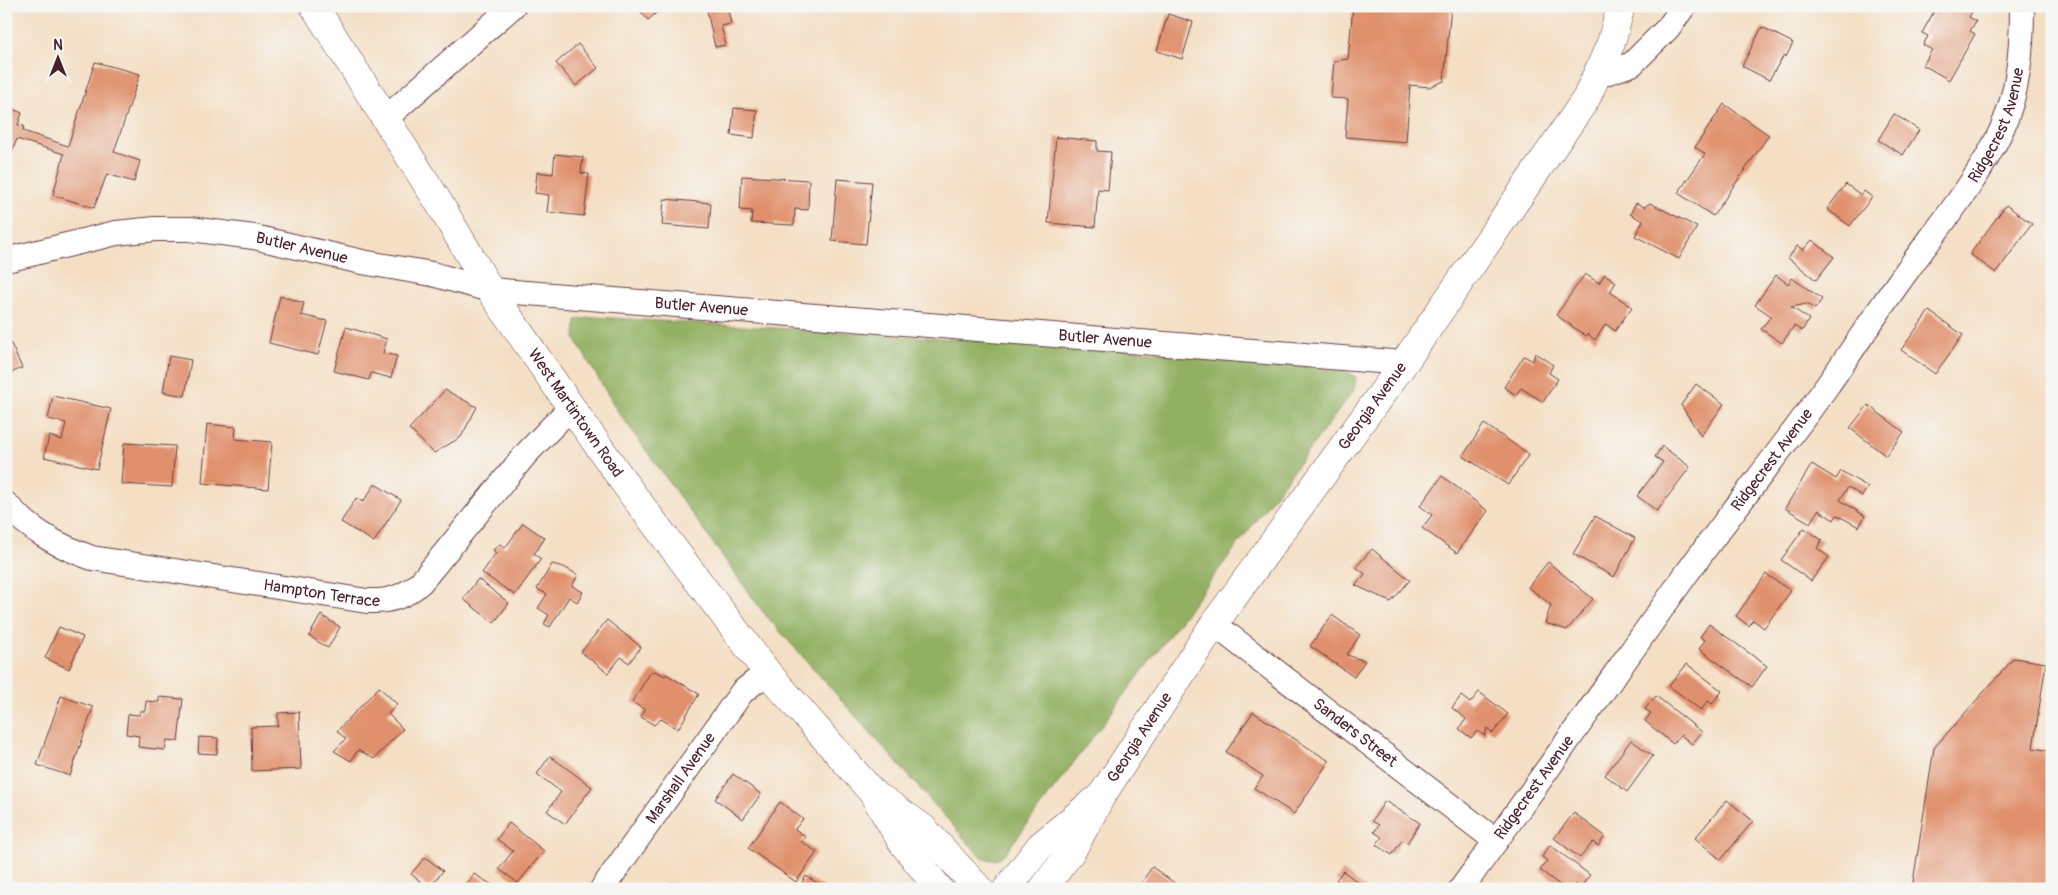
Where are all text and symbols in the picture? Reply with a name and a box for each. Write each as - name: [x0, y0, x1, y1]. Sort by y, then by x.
- north arrow: [32, 32, 82, 82]
- text: N: [53, 37, 63, 54]
- street label: Ridgecrest Avenue: [1964, 66, 2028, 187]
- street label: Butler Avenue: [254, 228, 350, 268]
- street label: Butler Avenue: [654, 293, 749, 321]
- street label: Butler Avenue: [1058, 325, 1153, 353]
- street label: West Martintown Road: [524, 345, 628, 481]
- street label: Georgia Avenue: [1334, 358, 1411, 454]
- street label: Ridgecrest Avenue: [1727, 405, 1817, 515]
- street label: Hampton Terrace: [262, 575, 381, 611]
- street label: Georgia Avenue: [1103, 688, 1177, 786]
- street label: Sanders Street: [1309, 694, 1402, 772]
- street label: Marshall Avenue: [642, 729, 720, 828]
- street label: Ridgecrest Avenue: [1490, 732, 1578, 844]

